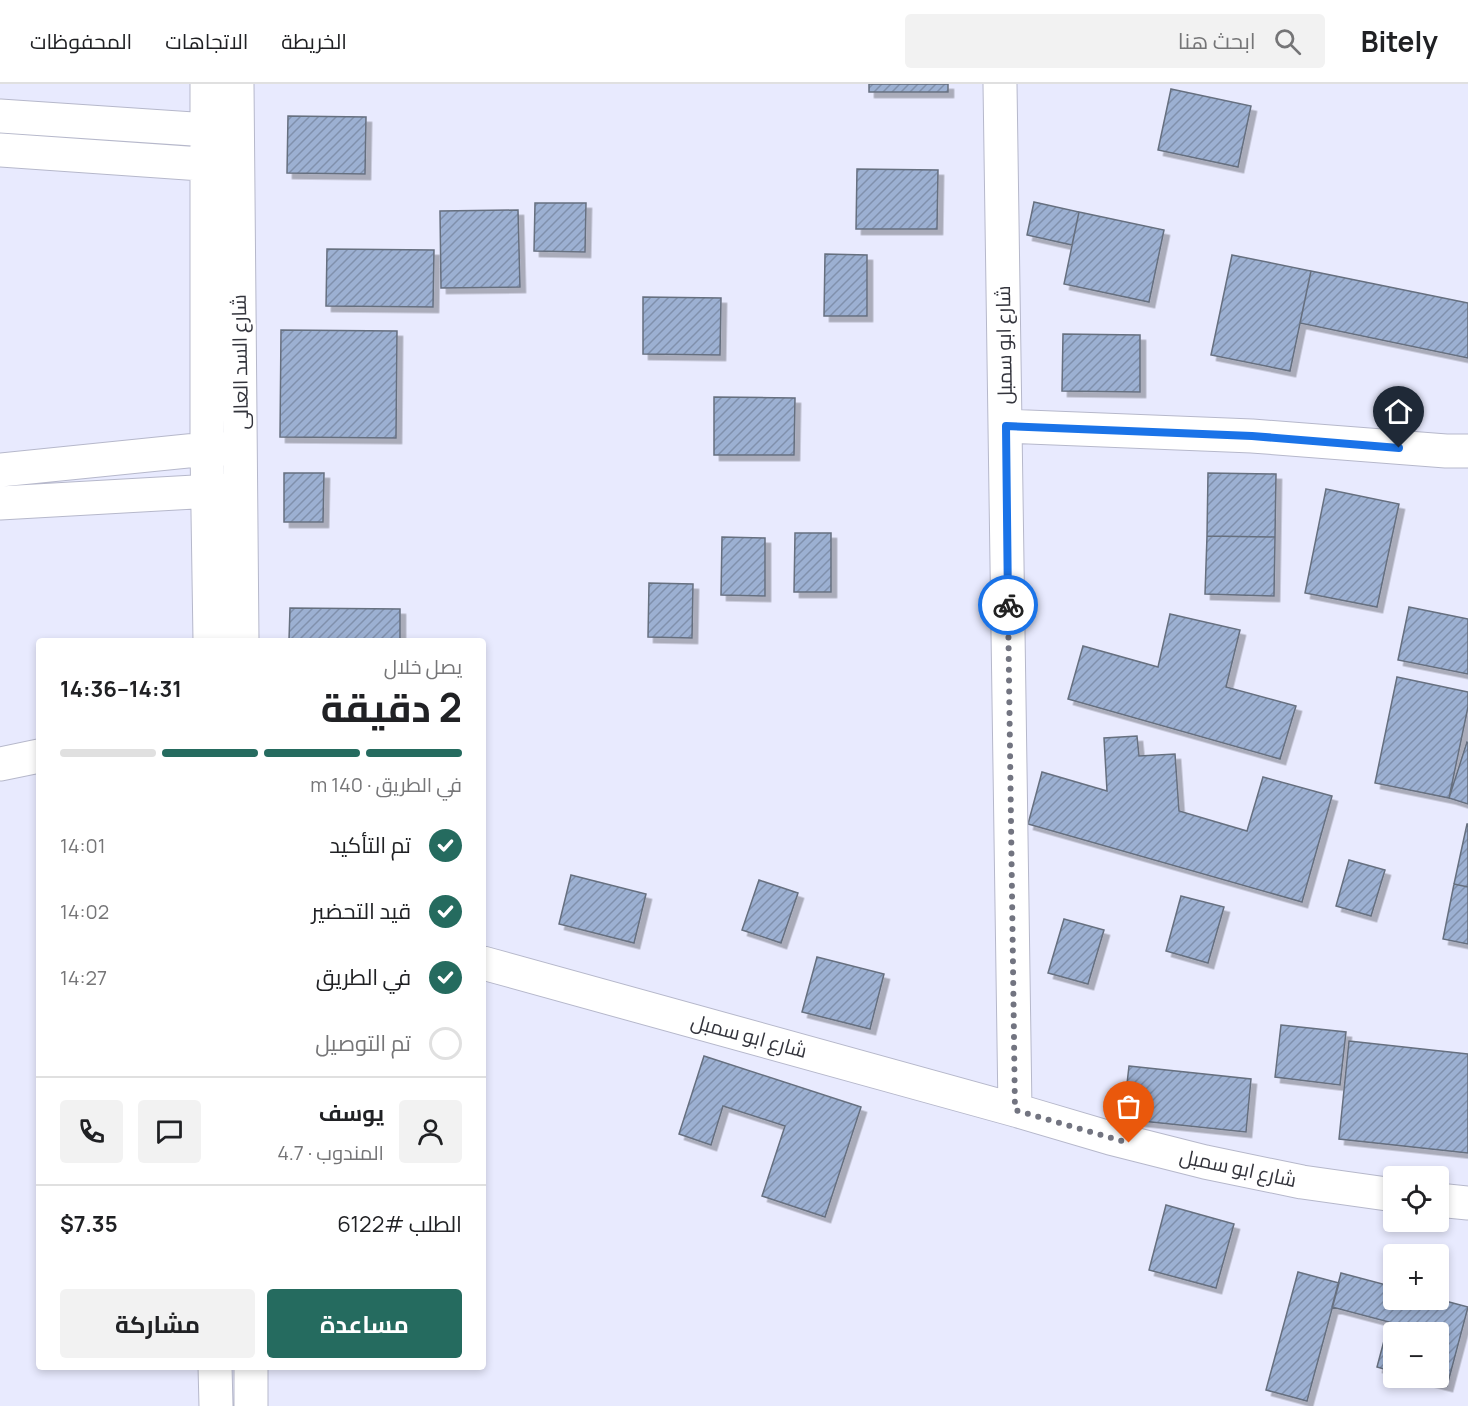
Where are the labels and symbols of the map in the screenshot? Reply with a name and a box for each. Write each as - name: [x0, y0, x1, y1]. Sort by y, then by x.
- street label: شارع ابو سمبل: [989, 285, 1019, 405]
- street label: شارع السد العالى: [225, 294, 255, 430]
- pin: [1373, 386, 1424, 448]
- courier: [978, 575, 1038, 635]
- street label: شارع ابو سمبل: [688, 1007, 810, 1065]
- pin: [1103, 1081, 1154, 1143]
- street label: شارع ابو سمبل: [1177, 1142, 1299, 1194]

